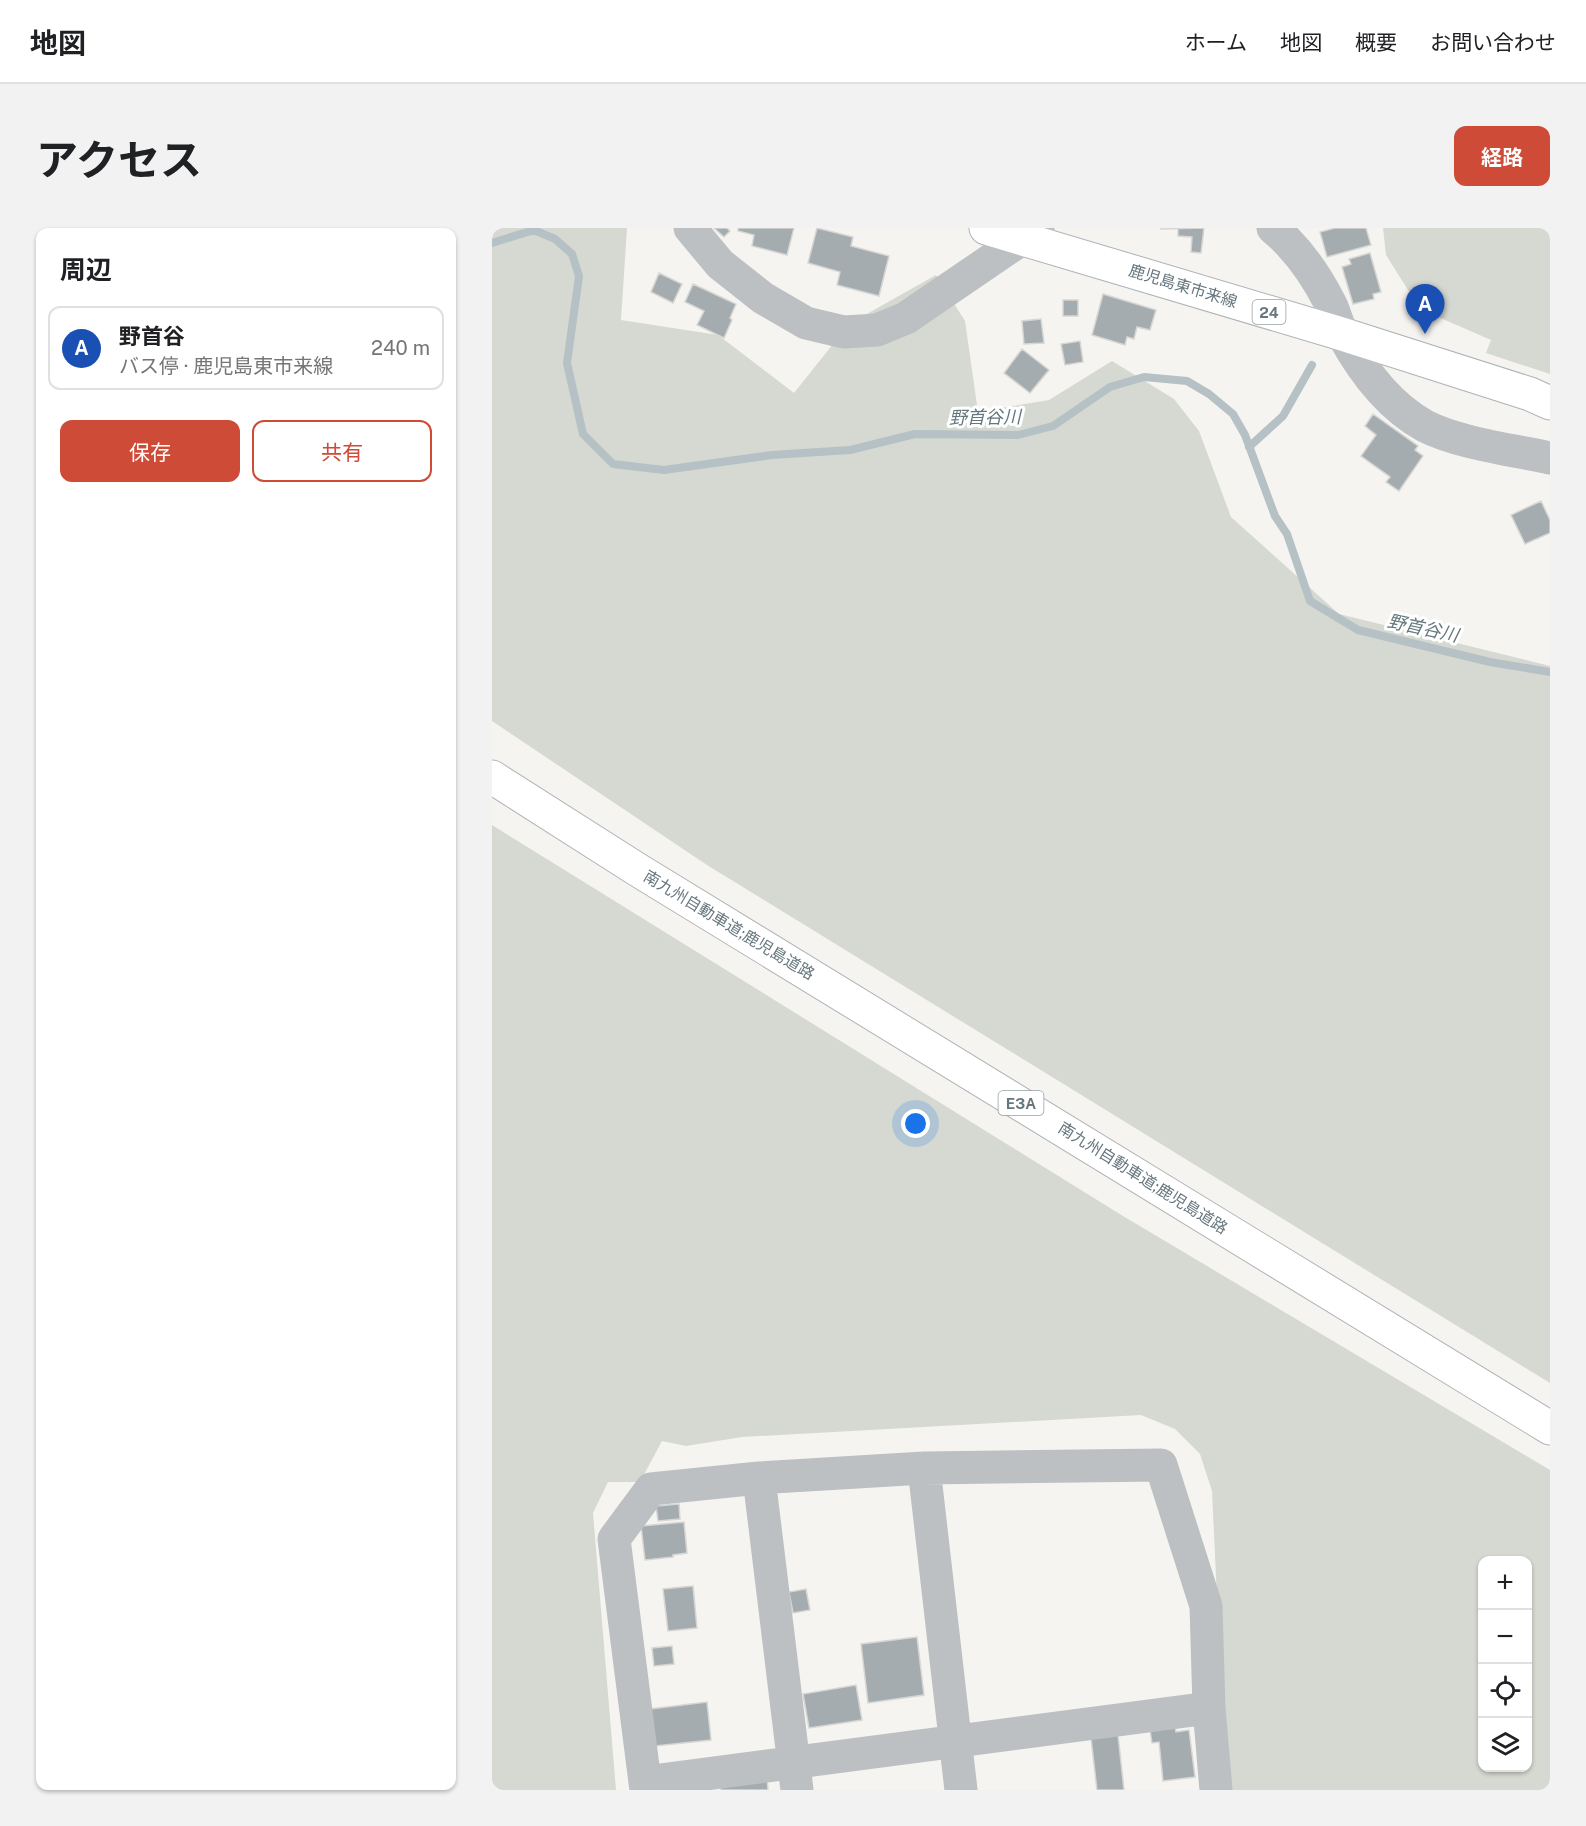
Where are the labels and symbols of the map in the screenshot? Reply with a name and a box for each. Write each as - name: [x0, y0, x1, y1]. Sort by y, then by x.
- street label: 鹿児島東市来線: [1127, 261, 1239, 311]
- pin: A: [1406, 285, 1444, 334]
- road number: 24: [1252, 300, 1286, 324]
- water label: 野首谷川: [949, 406, 1023, 428]
- water label: 野首谷川: [1386, 610, 1462, 646]
- street label: 南九州自動車道;鹿児島道路: [640, 866, 818, 984]
- road number: E3A: [998, 1091, 1044, 1115]
- your location: [901, 1109, 930, 1138]
- street label: 南九州自動車道;鹿児島道路: [1055, 1118, 1231, 1238]

